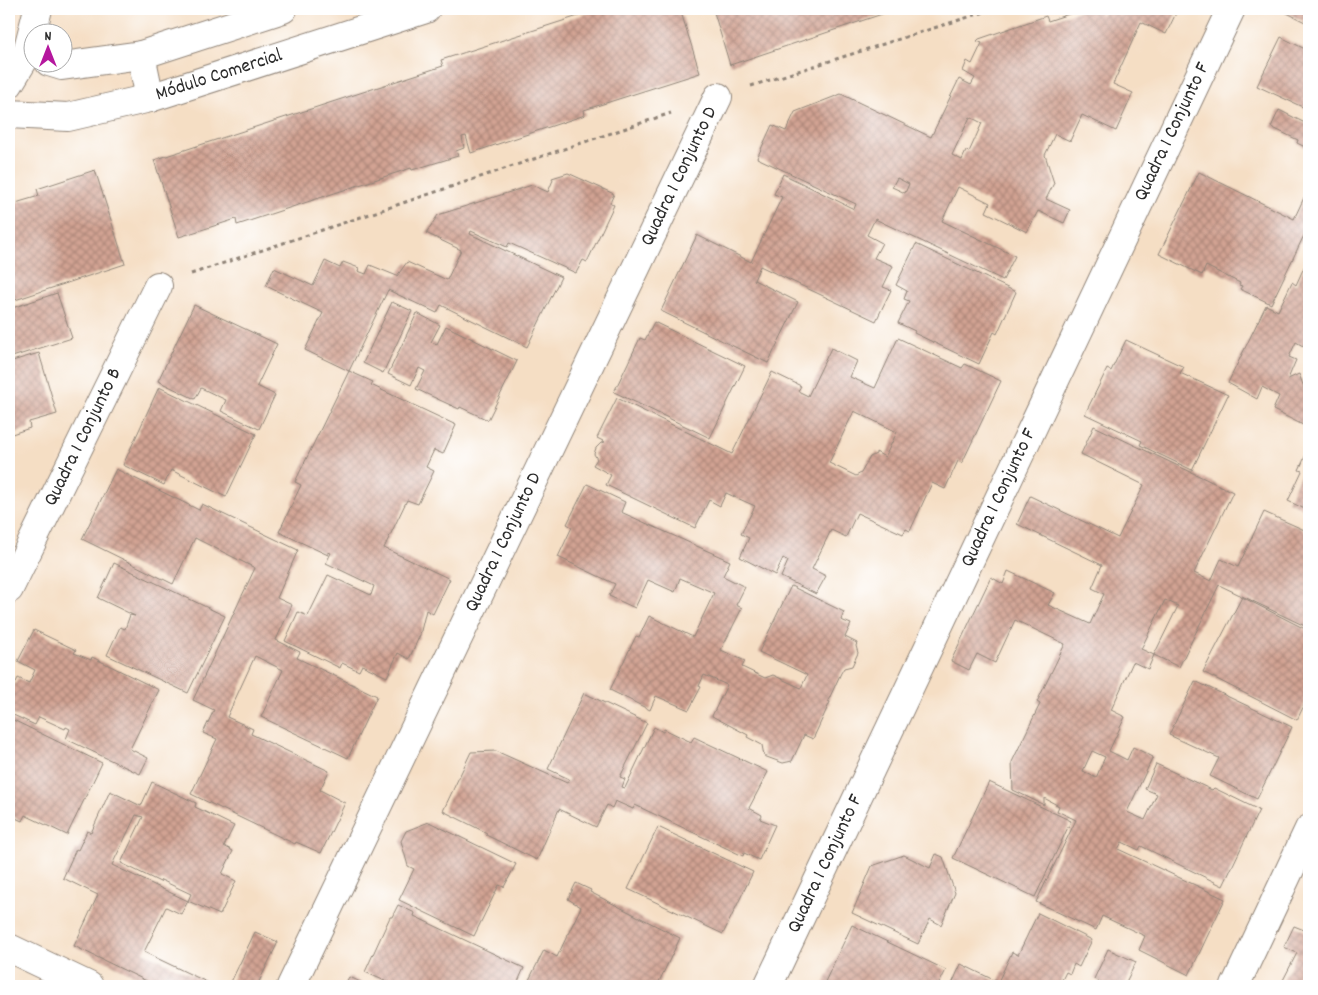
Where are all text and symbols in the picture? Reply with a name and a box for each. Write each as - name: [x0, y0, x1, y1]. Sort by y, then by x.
- north arrow: [22, 22, 72, 72]
- text: N: [45, 27, 52, 47]
- street label: Módulo Comercial: [152, 42, 286, 109]
- street label: Quadra 1 Conjunto F: [1128, 58, 1218, 206]
- street label: Quadra 1 Conjunto D: [634, 102, 725, 251]
- street label: Quadra 1 Conjunto B: [38, 363, 129, 511]
- street label: Quadra 1 Conjunto F: [954, 424, 1044, 572]
- street label: Quadra 1 Conjunto D: [459, 468, 550, 617]
- street label: Quadra 1 Conjunto F: [781, 790, 871, 938]

